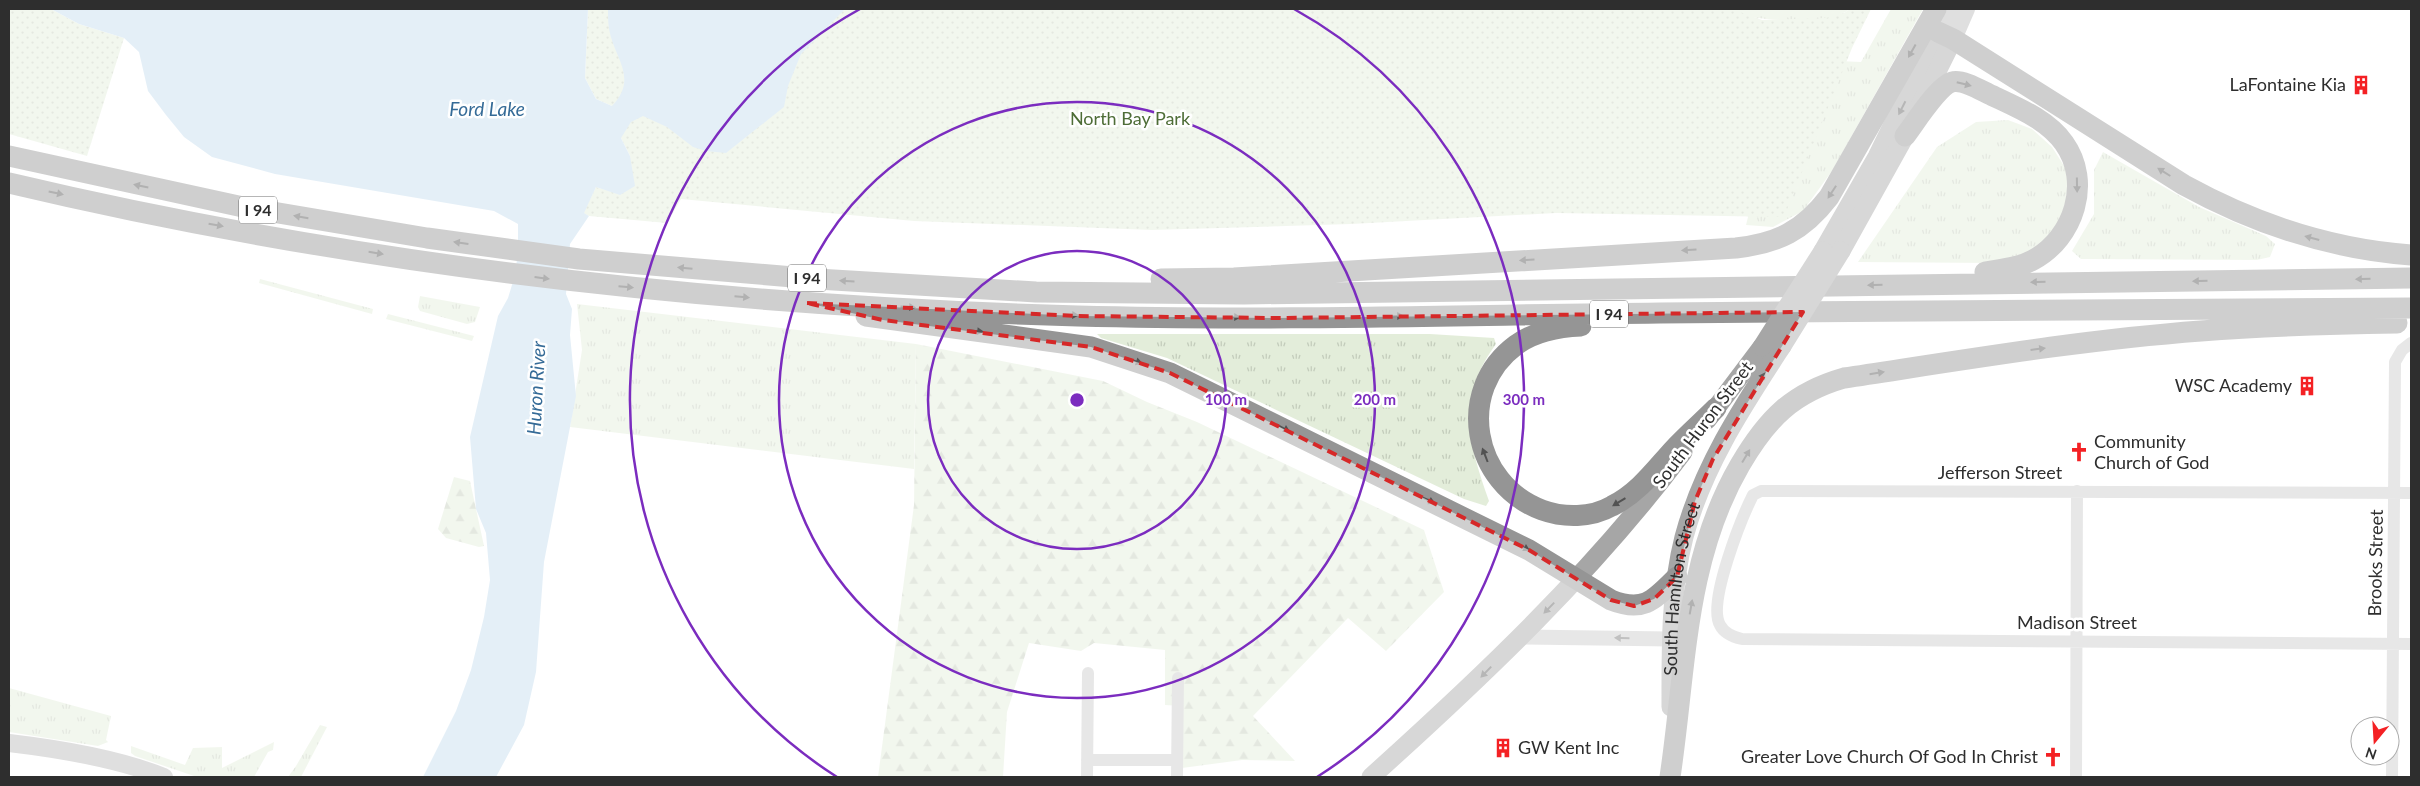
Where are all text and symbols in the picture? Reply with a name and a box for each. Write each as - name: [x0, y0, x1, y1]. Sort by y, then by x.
- one-way arrow: [1908, 44, 1916, 59]
- place label: LaFontaine Kia: [2229, 73, 2346, 95]
- building icon: LaFontaine Kia: [2350, 74, 2372, 96]
- one-way arrow: [1956, 80, 1971, 88]
- water label: Ford Lake: [449, 97, 525, 120]
- one-way arrow: [1898, 101, 1906, 115]
- park label: North Bay Park: [1070, 107, 1191, 129]
- one-way arrow: [2157, 168, 2170, 177]
- one-way arrow: [2073, 178, 2081, 194]
- one-way arrow: [134, 182, 149, 190]
- one-way arrow: [1827, 186, 1836, 199]
- one-way arrow: [49, 189, 64, 197]
- road number: I 94: [239, 196, 277, 224]
- one-way arrow: [293, 213, 309, 221]
- one-way arrow: [208, 222, 224, 230]
- one-way arrow: [2304, 234, 2319, 242]
- one-way arrow: [453, 239, 469, 247]
- one-way arrow: [1681, 247, 1697, 255]
- one-way arrow: [368, 250, 384, 258]
- one-way arrow: [1519, 256, 1535, 264]
- one-way arrow: [677, 263, 693, 271]
- road number: I 94: [788, 264, 826, 292]
- one-way arrow: [535, 274, 551, 282]
- one-way arrow: [2354, 275, 2370, 283]
- one-way arrow: [839, 276, 855, 284]
- one-way arrow: [2192, 277, 2208, 285]
- one-way arrow: [2029, 278, 2045, 286]
- one-way arrow: [1867, 281, 1883, 289]
- one-way arrow: [619, 283, 635, 291]
- one-way arrow: [734, 293, 750, 301]
- road number: I 94: [1590, 300, 1628, 328]
- one-way arrow: [901, 304, 917, 312]
- one-way arrow: [1063, 312, 1079, 320]
- one-way arrow: [1388, 312, 1404, 320]
- one-way arrow: [1225, 313, 1241, 321]
- one-way arrow: [968, 327, 984, 335]
- water label: Huron River: [522, 340, 549, 435]
- one-way arrow: [2030, 345, 2046, 353]
- street label: South Huron Street: [1647, 356, 1757, 492]
- one-way arrow: [1128, 357, 1143, 365]
- one-way arrow: [1869, 369, 1885, 377]
- one-way arrow: [1756, 372, 1766, 385]
- place label: WSC Academy: [2175, 374, 2293, 396]
- building icon: WSC Academy: [2296, 375, 2318, 397]
- text: 100 m: [1205, 390, 1247, 408]
- text: 200 m: [1354, 390, 1396, 408]
- text: 300 m: [1503, 390, 1545, 408]
- centre of rings: [1068, 391, 1086, 409]
- one-way arrow: [1275, 424, 1290, 432]
- place label: Community Church of God: [2094, 430, 2209, 473]
- church icon: Community Church of God: [2068, 441, 2090, 463]
- one-way arrow: [1481, 447, 1489, 462]
- one-way arrow: [1741, 449, 1750, 462]
- street label: Jefferson Street: [1938, 461, 2063, 483]
- one-way arrow: [1421, 496, 1435, 504]
- one-way arrow: [1612, 498, 1625, 507]
- street label: South Hamilton Street: [1659, 498, 1705, 676]
- street label: Brooks Street: [2363, 509, 2387, 617]
- one-way arrow: [1516, 543, 1530, 551]
- one-way arrow: [1687, 599, 1695, 615]
- one-way arrow: [1543, 602, 1555, 614]
- street label: Madison Street: [2017, 611, 2137, 633]
- one-way arrow: [1614, 634, 1630, 642]
- one-way arrow: [1480, 665, 1492, 677]
- north arrow: [2350, 716, 2400, 766]
- place label: GW Kent Inc: [1518, 736, 1620, 758]
- building icon: GW Kent Inc: [1492, 737, 1514, 759]
- text: N: [2363, 744, 2379, 764]
- place label: Greater Love Church Of God In Christ: [1741, 745, 2039, 767]
- church icon: Greater Love Church Of God In Christ: [2042, 746, 2064, 768]

